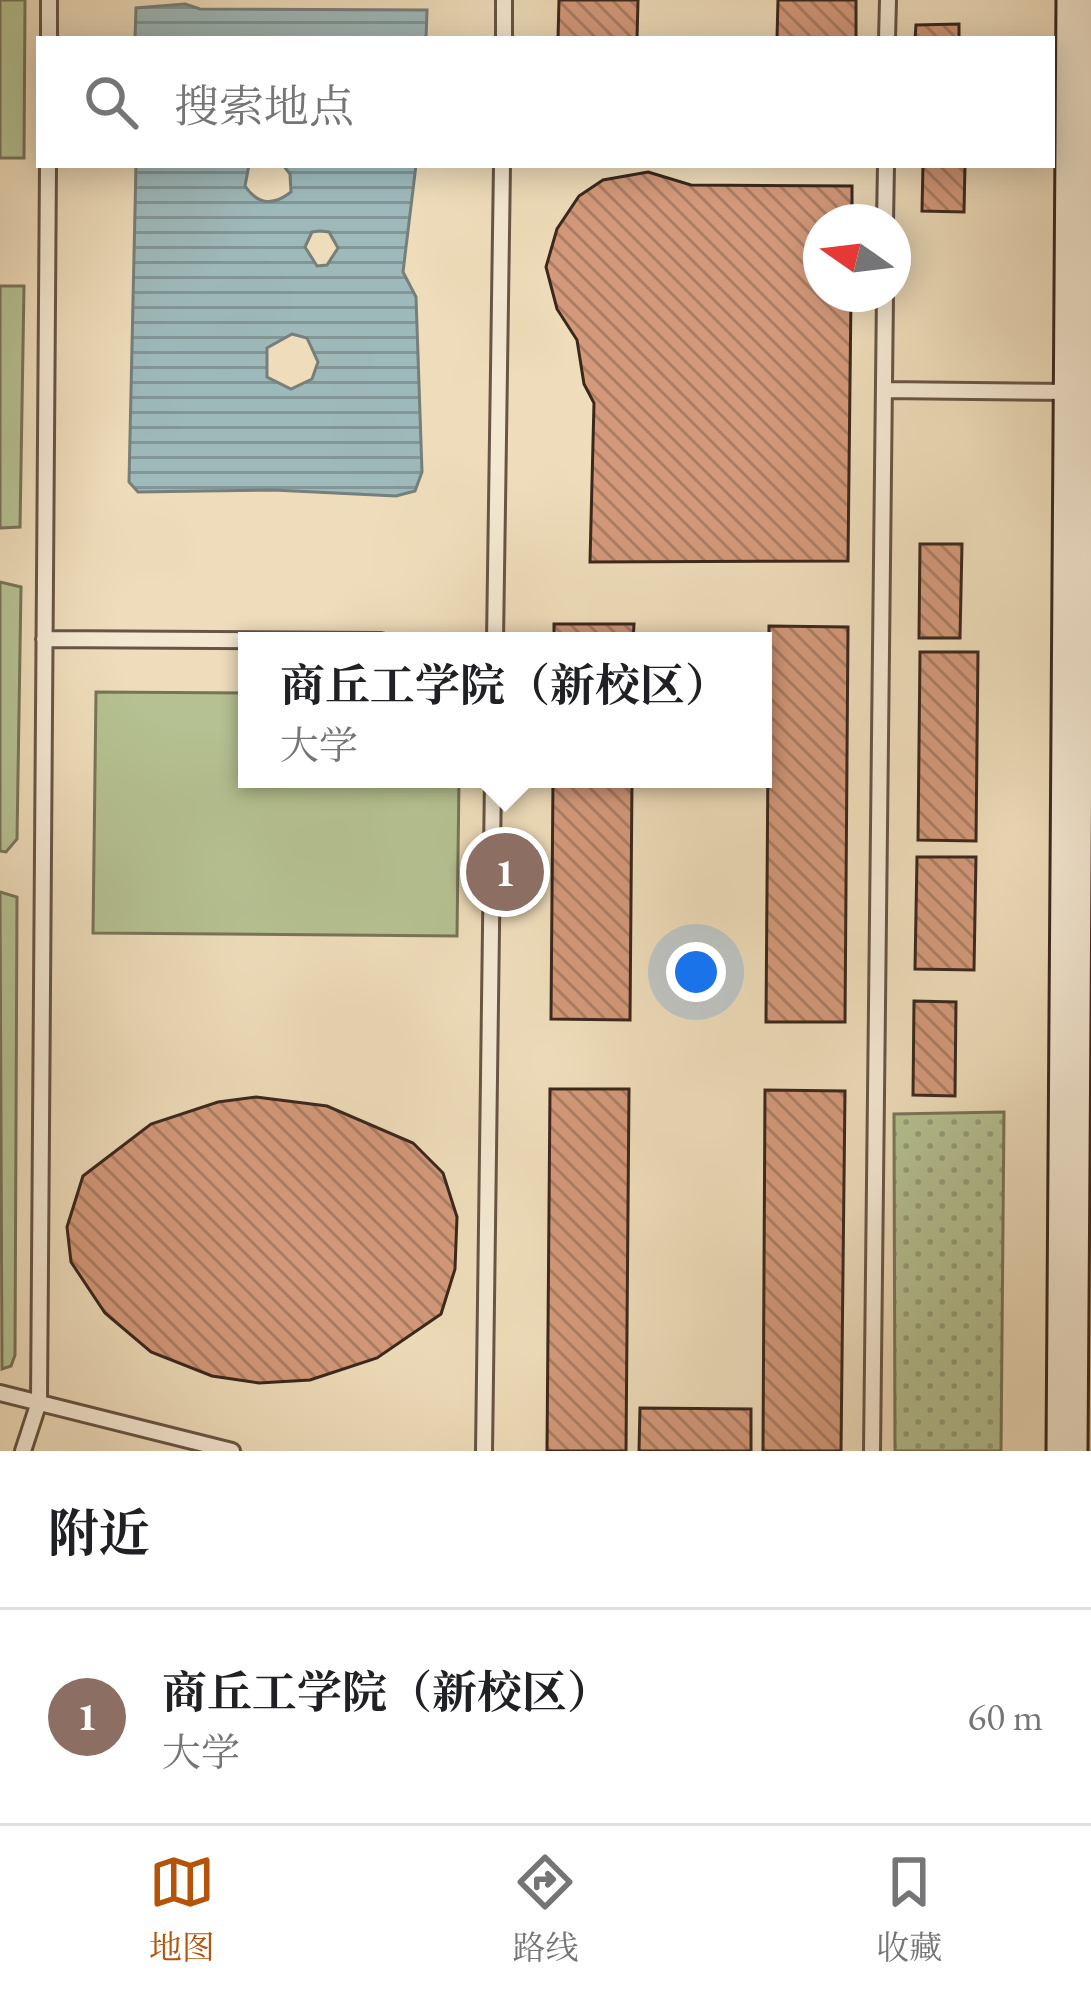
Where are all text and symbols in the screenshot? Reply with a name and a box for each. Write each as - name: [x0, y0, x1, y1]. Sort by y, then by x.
- search box: [36, 36, 1055, 168]
- icon: search: [78, 69, 144, 135]
- text: 搜索地点: [174, 77, 354, 135]
- north arrow: [803, 204, 911, 312]
- popup: [238, 632, 772, 788]
- text: 商丘工学院（新校区）: [280, 656, 730, 714]
- text: 大学: [280, 720, 358, 771]
- pin: 1: [466, 827, 544, 917]
- your location: [666, 942, 726, 1002]
- text: 附近: [48, 1500, 150, 1566]
- text: 商丘工学院（新校区）: [162, 1663, 612, 1721]
- text: 1: [77, 1691, 97, 1742]
- text: 60 m: [967, 1691, 1043, 1742]
- text: 大学: [162, 1727, 240, 1778]
- tab: 地图: [149, 1849, 215, 1969]
- tab: 路线: [512, 1849, 578, 1969]
- tab: 收藏: [876, 1849, 942, 1969]

